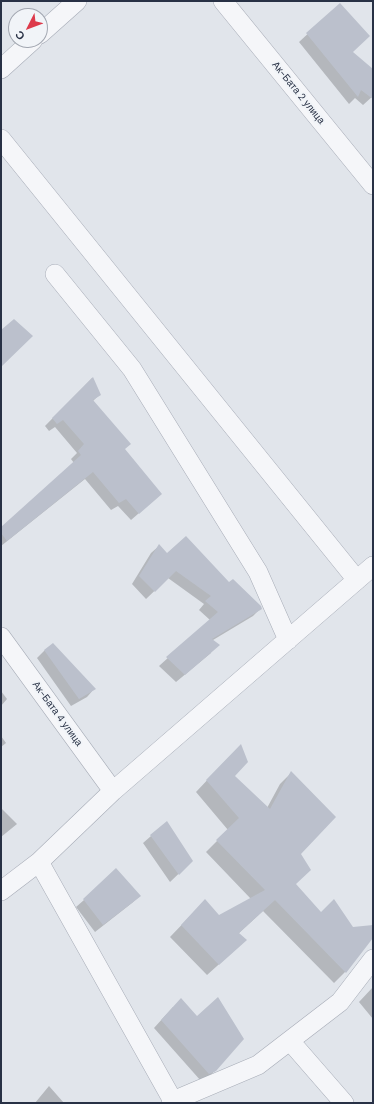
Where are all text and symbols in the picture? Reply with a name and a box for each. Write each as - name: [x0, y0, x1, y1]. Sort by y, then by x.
- north arrow: [8, 8, 48, 48]
- text: С: [12, 28, 28, 43]
- street label: Ак-Бата 2 улица: [269, 59, 327, 127]
- street label: Ак-Бата 4 улица: [29, 679, 85, 749]

